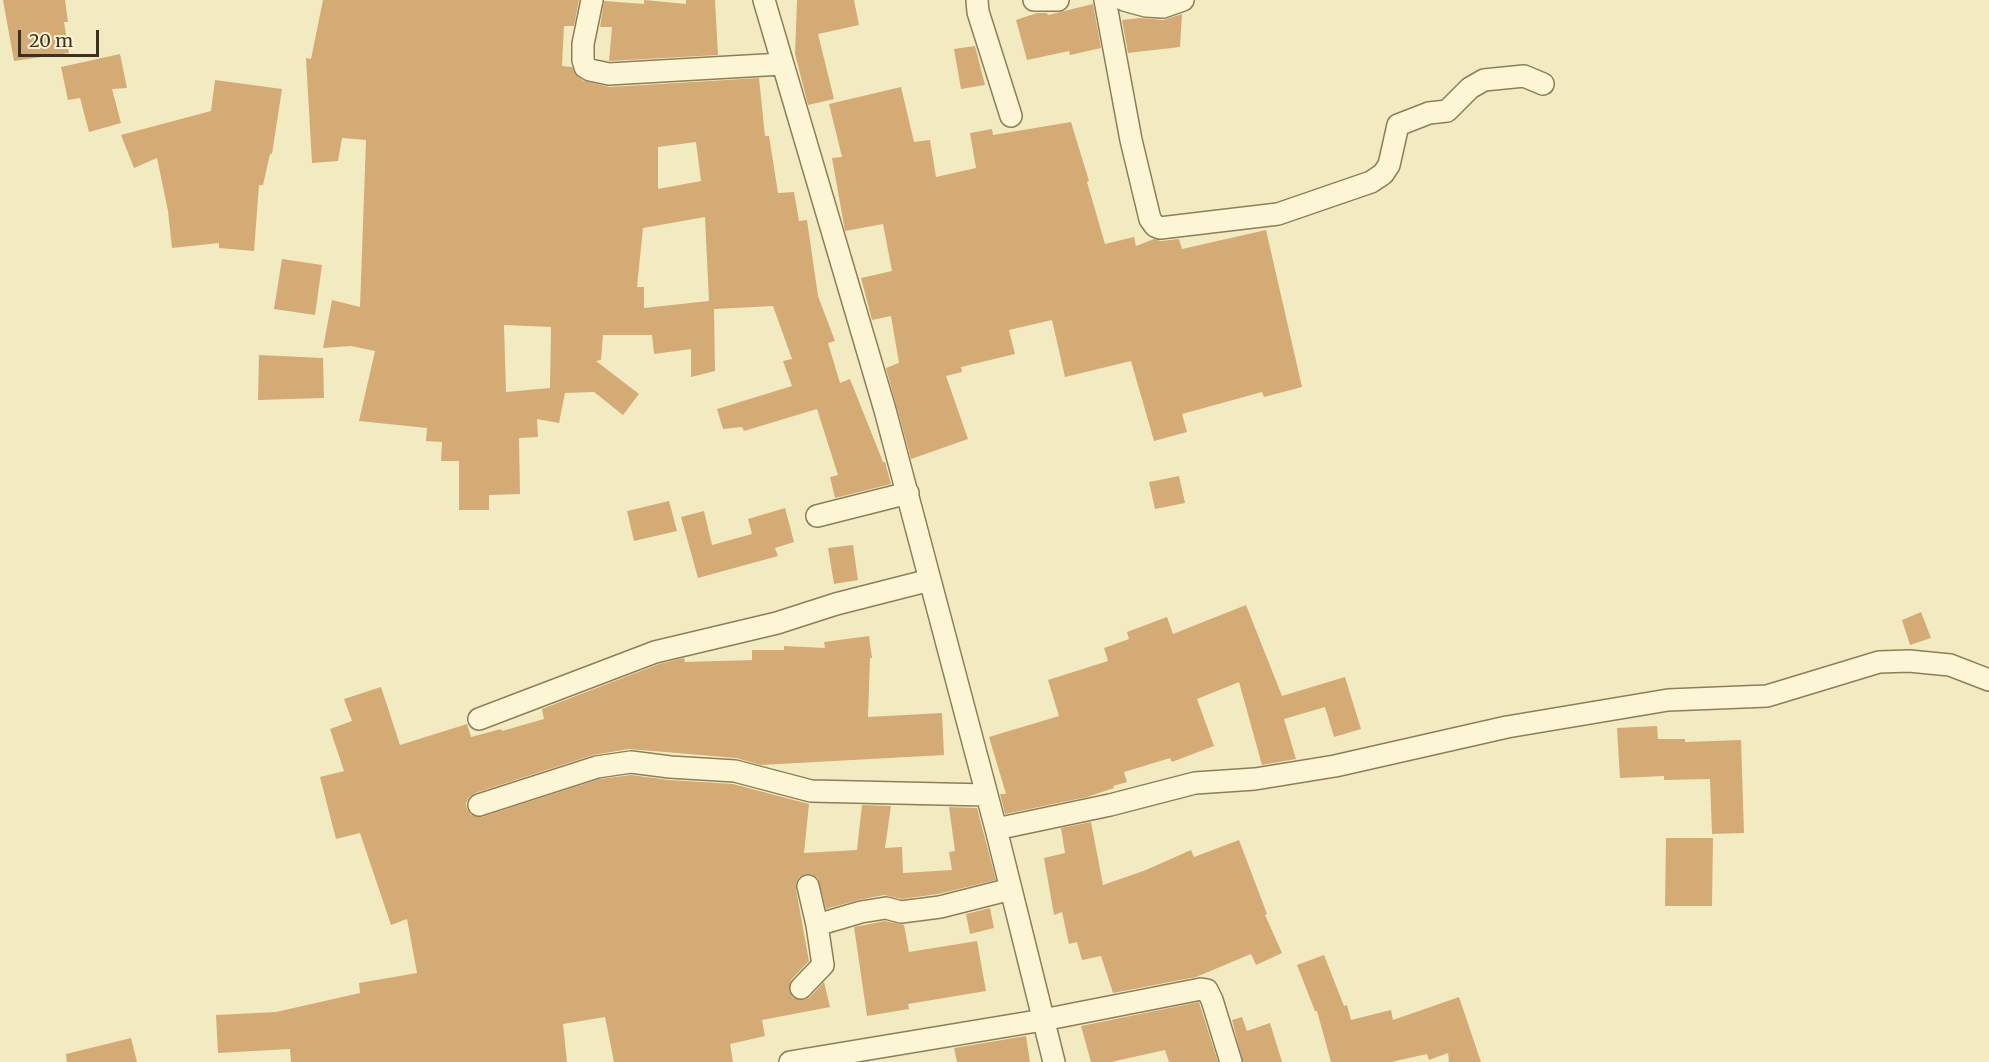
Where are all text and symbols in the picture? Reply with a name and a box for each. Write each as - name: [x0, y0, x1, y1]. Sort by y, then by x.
- scale bar: [21, 18, 102, 56]
- text: 20 m: [29, 29, 73, 52]

